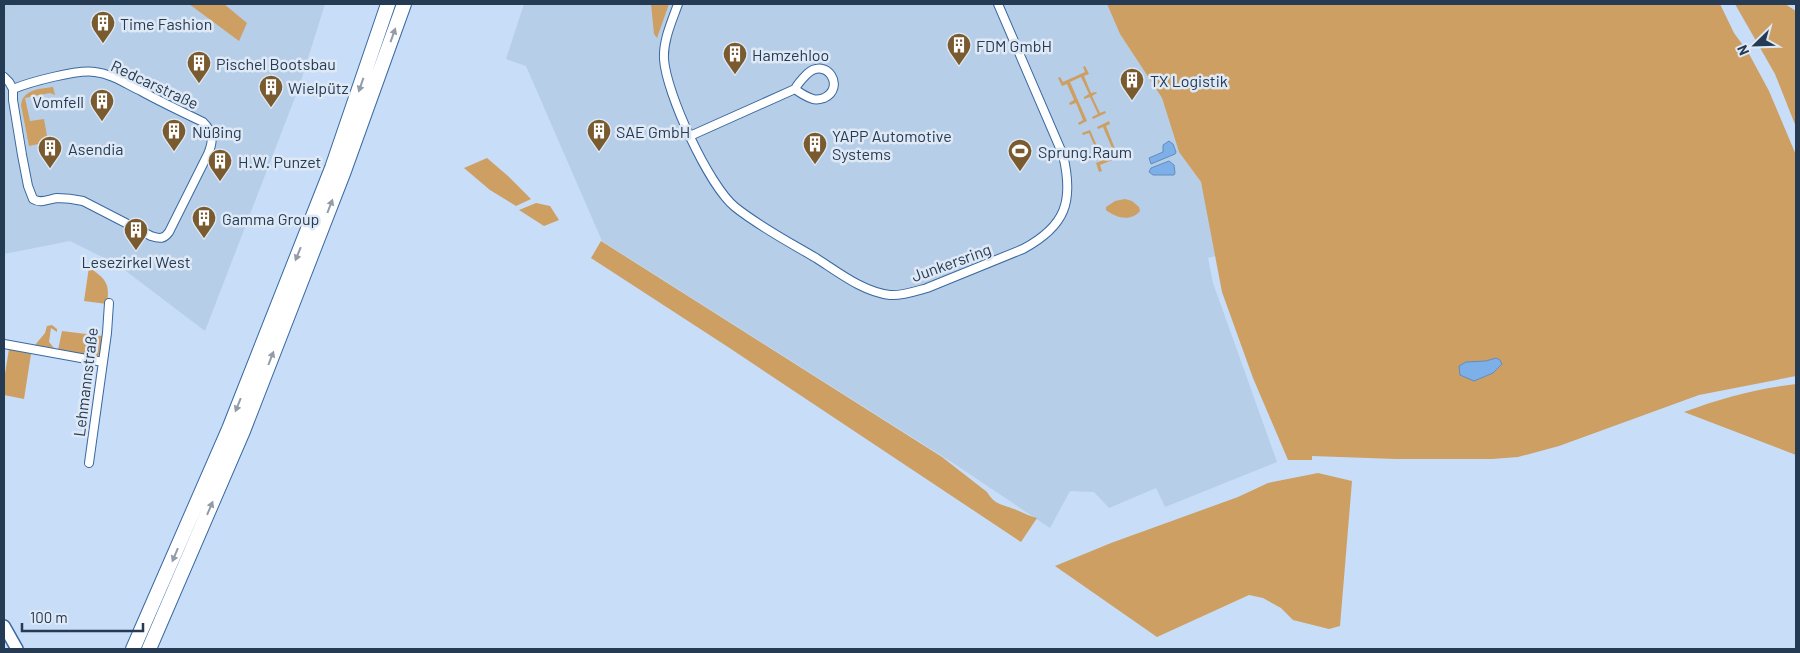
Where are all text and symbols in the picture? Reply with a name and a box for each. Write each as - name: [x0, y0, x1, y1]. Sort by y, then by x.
- building icon: Time Fashion: [90, 10, 116, 44]
- place label: Time Fashion: [120, 14, 212, 33]
- north arrow: [1730, 20, 1780, 70]
- one-way arrow: [389, 27, 397, 42]
- building icon: FDM GmbH: [946, 32, 972, 66]
- place label: FDM GmbH: [976, 36, 1052, 55]
- building icon: Hamzehloo: [722, 41, 748, 75]
- text: N: [1733, 43, 1752, 58]
- place label: Hamzehloo: [752, 45, 829, 64]
- building icon: Pischel Bootsbau: [186, 50, 212, 84]
- place label: Pischel Bootsbau: [216, 54, 336, 73]
- street label: Redcarstraße: [108, 55, 202, 113]
- building icon: TX Logistik: [1119, 67, 1145, 101]
- place label: TX Logistik: [1150, 71, 1228, 90]
- building icon: Wielpütz: [258, 74, 284, 108]
- place label: Wielpütz: [288, 78, 349, 97]
- one-way arrow: [357, 78, 365, 93]
- building icon: Vomfell: [89, 88, 115, 122]
- place label: Vomfell: [33, 92, 84, 111]
- building icon: Nüßing: [161, 118, 187, 152]
- building icon: SAE GmbH: [586, 118, 612, 152]
- place label: Nüßing: [192, 122, 242, 141]
- place label: SAE GmbH: [616, 122, 690, 141]
- place label: YAPP Automotive Systems: [832, 126, 952, 163]
- building icon: YAPP Automotive Systems: [802, 131, 828, 165]
- building icon: Asendia: [37, 135, 63, 169]
- sports icon: Sprung.Raum: [1007, 138, 1033, 172]
- place label: Asendia: [68, 139, 123, 158]
- place label: Sprung.Raum: [1038, 142, 1132, 161]
- building icon: H.W. Punzet: [207, 148, 233, 182]
- place label: H.W. Punzet: [238, 152, 321, 171]
- one-way arrow: [327, 199, 335, 213]
- building icon: Gamma Group: [191, 205, 217, 239]
- place label: Gamma Group: [222, 209, 319, 228]
- building icon: Lesezirkel West: [123, 217, 149, 251]
- street label: Junkersring: [909, 239, 993, 285]
- one-way arrow: [294, 247, 302, 262]
- place label: Lesezirkel West: [82, 252, 191, 271]
- street label: Lehmannstraße: [69, 326, 101, 438]
- one-way arrow: [268, 350, 275, 365]
- one-way arrow: [234, 398, 242, 413]
- one-way arrow: [207, 501, 215, 515]
- one-way arrow: [171, 548, 179, 562]
- scale bar: [22, 600, 144, 632]
- text: 100 m: [30, 608, 68, 626]

